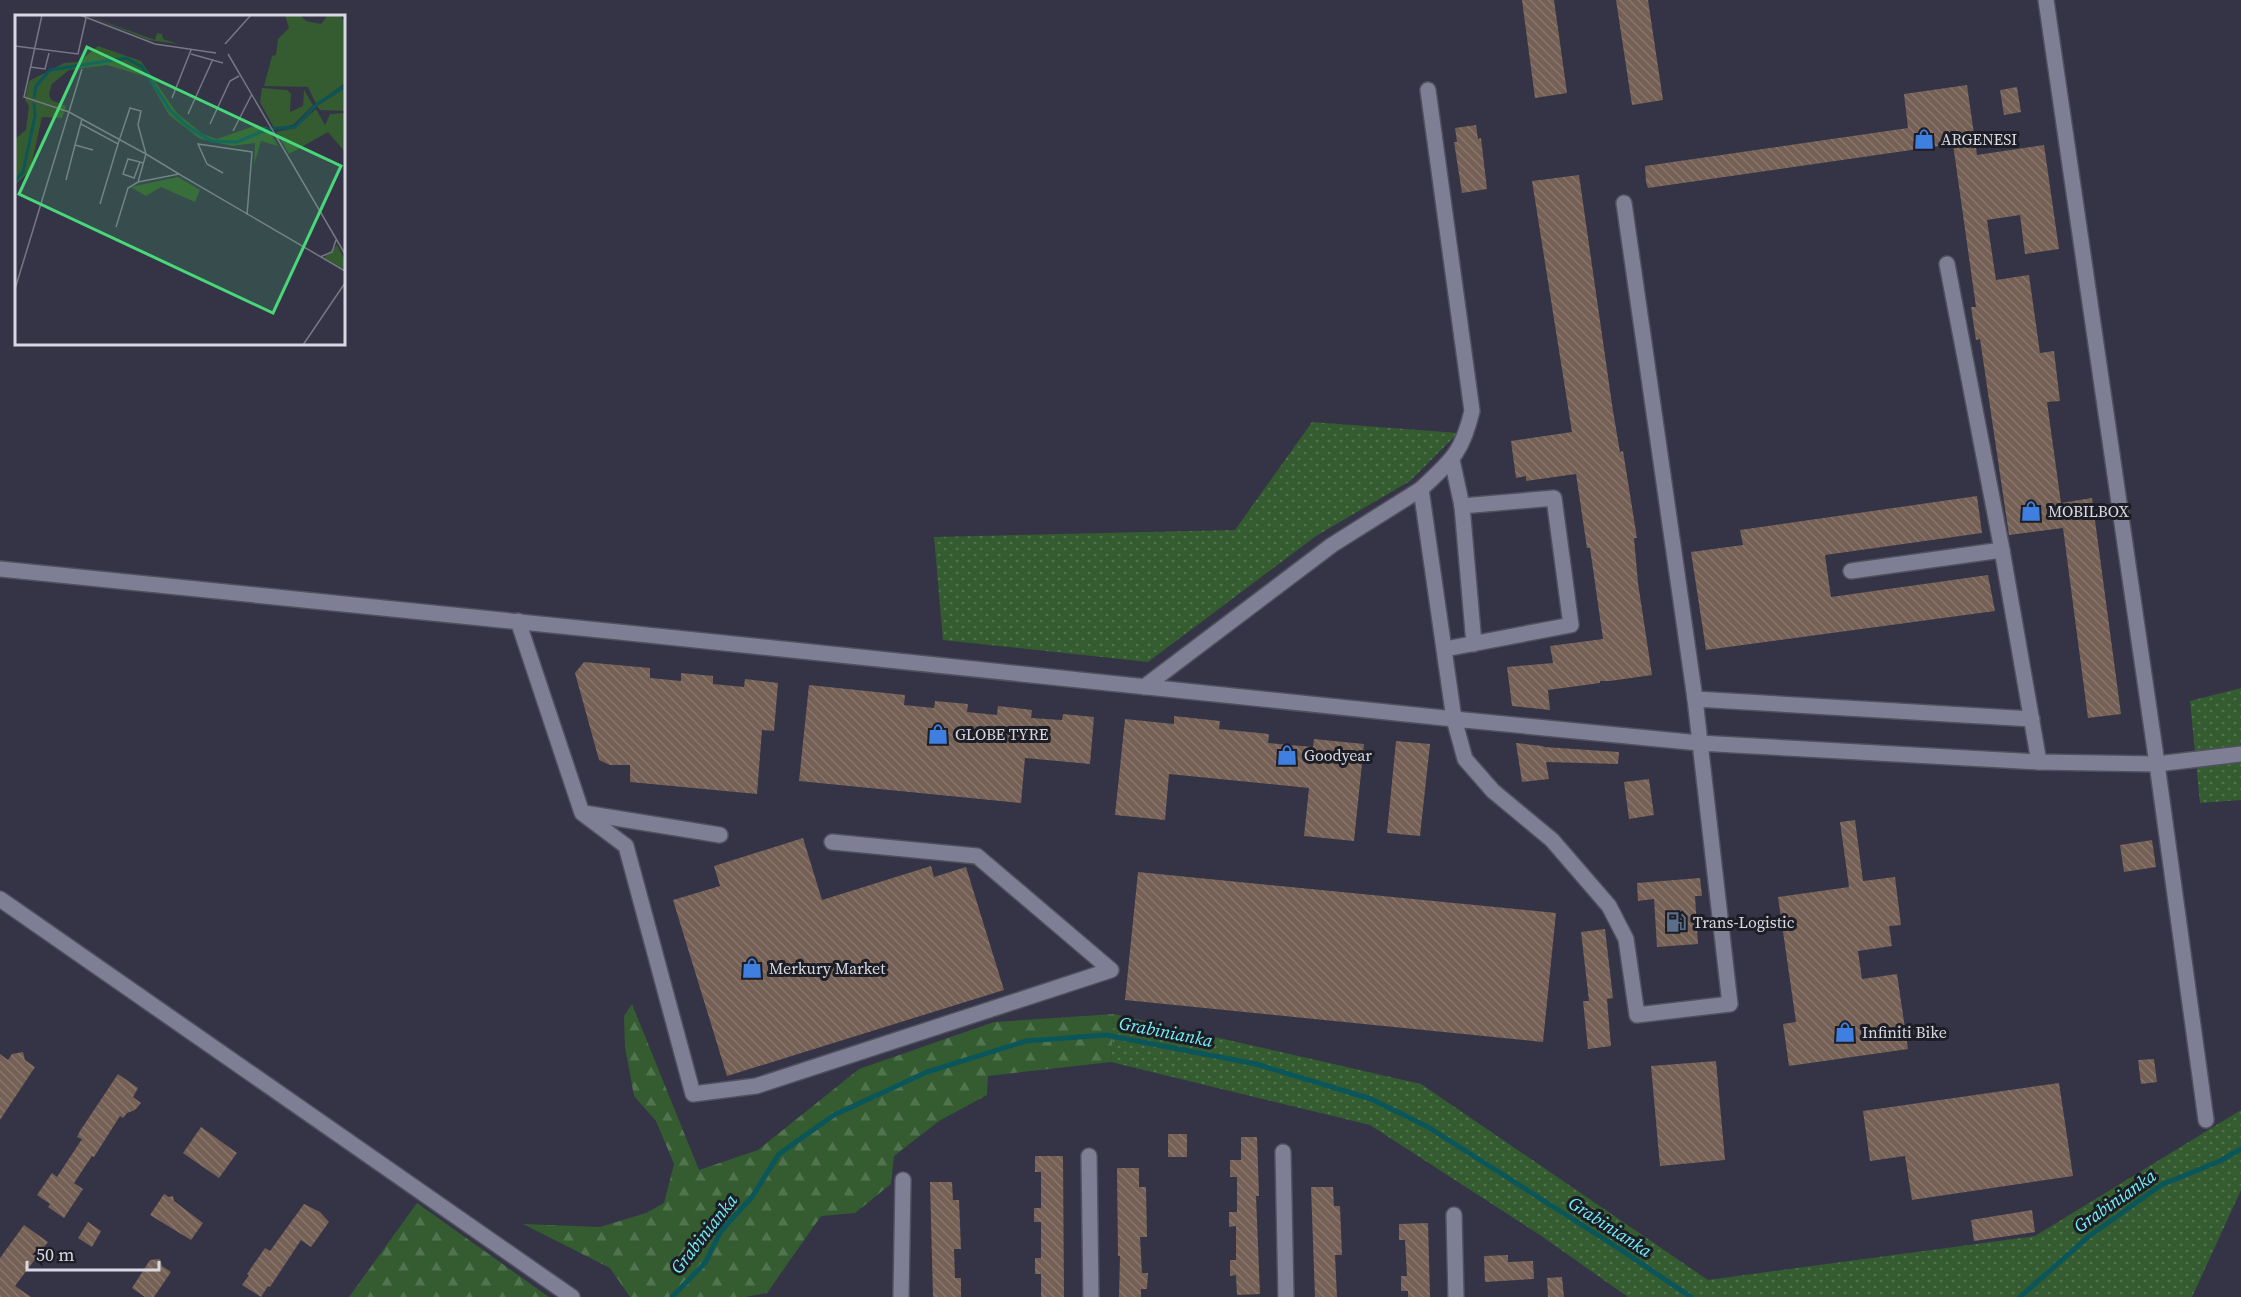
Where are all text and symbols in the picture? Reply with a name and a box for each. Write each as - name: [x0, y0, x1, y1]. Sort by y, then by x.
- inset map: [15, 15, 345, 345]
- shop icon: ARGENESI: [1912, 127, 1936, 151]
- place label: ARGENESI: [1941, 128, 2017, 150]
- shop icon: MOBILBOX: [2019, 499, 2043, 523]
- place label: MOBILBOX: [2048, 500, 2130, 522]
- shop icon: GLOBE TYRE: [926, 722, 950, 746]
- place label: GLOBE TYRE: [955, 723, 1049, 745]
- shop icon: Goodyear: [1275, 743, 1299, 767]
- place label: Goodyear: [1304, 744, 1372, 766]
- fuel station icon: Trans-Logistic: [1664, 910, 1688, 934]
- place label: Trans-Logistic: [1693, 911, 1795, 933]
- shop icon: Merkury Market: [740, 956, 764, 980]
- place label: Merkury Market: [769, 957, 886, 979]
- water label: Grabinianka: [1117, 1010, 1216, 1053]
- shop icon: Infiniti Bike: [1833, 1020, 1857, 1044]
- place label: Infiniti Bike: [1862, 1021, 1947, 1043]
- water label: Grabinianka: [2069, 1163, 2161, 1238]
- water label: Grabinianka: [665, 1188, 743, 1279]
- water label: Grabinianka: [1564, 1190, 1657, 1263]
- scale bar: [27, 1234, 159, 1272]
- text: 50 m: [36, 1242, 74, 1267]

